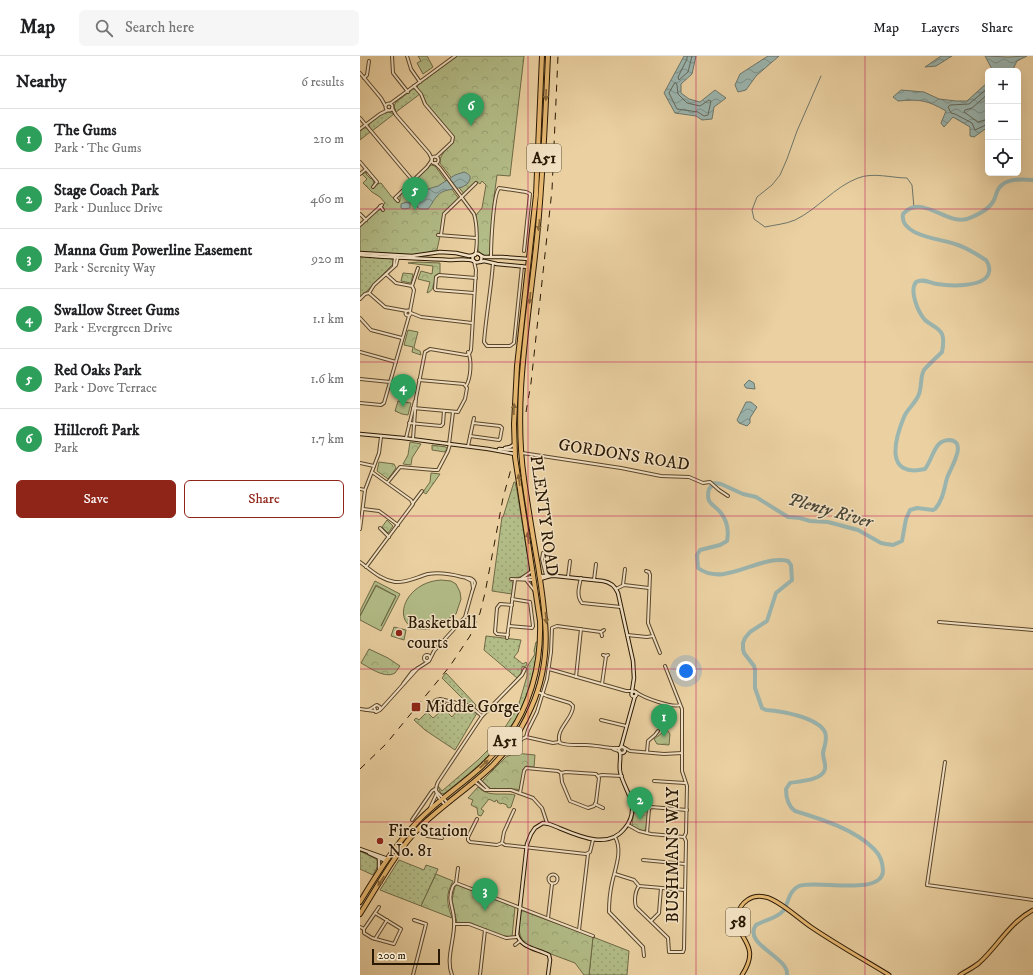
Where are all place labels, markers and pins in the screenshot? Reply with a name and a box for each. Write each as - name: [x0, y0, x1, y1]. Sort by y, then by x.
- pin: 6: [458, 93, 484, 126]
- pin: 5: [402, 177, 428, 210]
- pin: 4: [390, 374, 416, 407]
- place label: Basketball courts: [407, 612, 477, 654]
- marker: Basketball courts: [394, 628, 404, 638]
- place label: Middle Gorge: [425, 696, 519, 718]
- marker: Middle Gorge: [410, 701, 422, 713]
- pin: 1: [651, 704, 677, 737]
- pin: 2: [627, 787, 653, 820]
- place label: Fire Station No. 81: [388, 820, 468, 862]
- marker: Fire Station No. 81: [375, 836, 385, 846]
- pin: 3: [472, 878, 498, 911]

